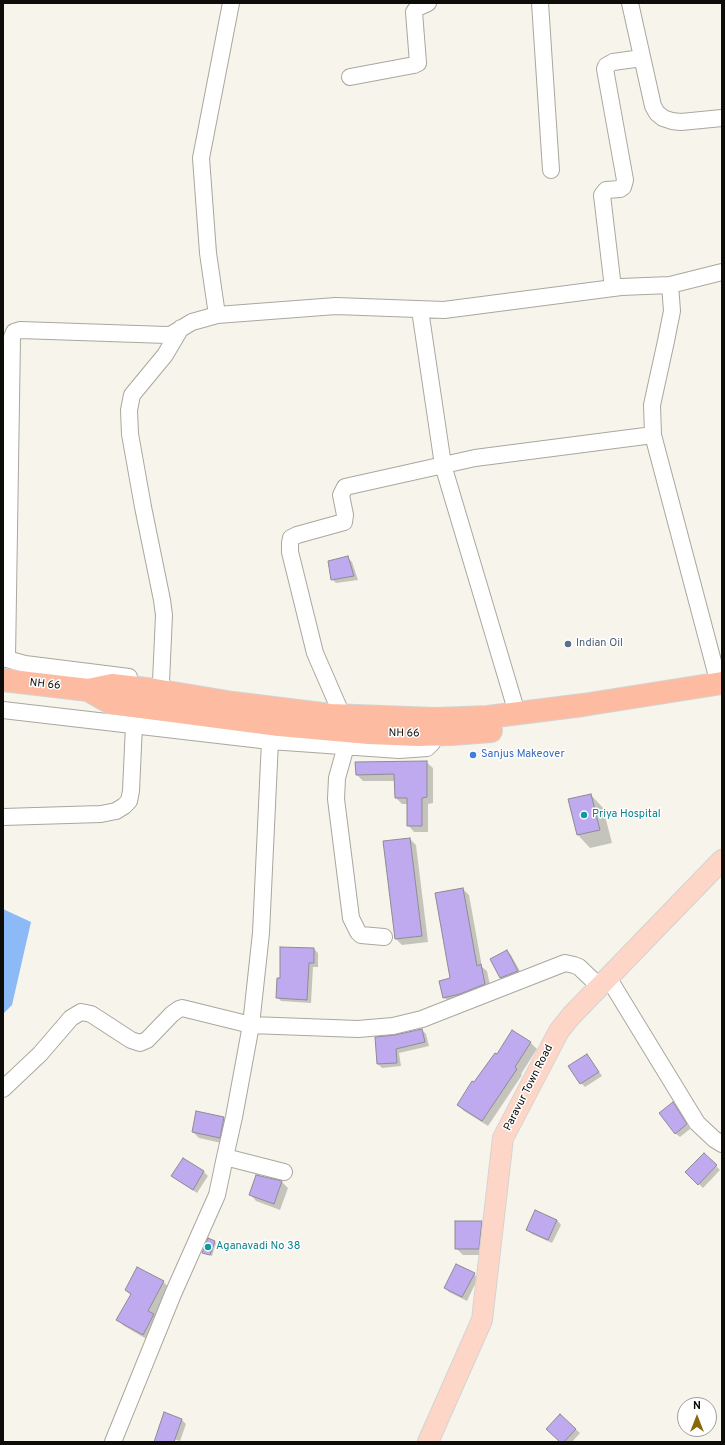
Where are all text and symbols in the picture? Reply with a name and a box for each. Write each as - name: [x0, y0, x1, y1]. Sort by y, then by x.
- place label: Indian Oil: [576, 637, 623, 651]
- marker: Indian Oil: [563, 639, 573, 649]
- street label: NH 66: [29, 677, 61, 693]
- street label: NH 66: [388, 727, 420, 741]
- place label: Sanjus Makeover: [481, 748, 565, 762]
- marker: Sanjus Makeover: [468, 750, 478, 760]
- place label: Priya Hospital: [592, 808, 661, 822]
- marker: Priya Hospital: [579, 810, 589, 820]
- street label: Paravur Town Road: [502, 1043, 556, 1133]
- place label: Aganavadi No 38: [216, 1240, 300, 1254]
- marker: Aganavadi No 38: [203, 1242, 213, 1252]
- north arrow: [677, 1397, 717, 1437]
- text: N: [693, 1399, 701, 1413]

